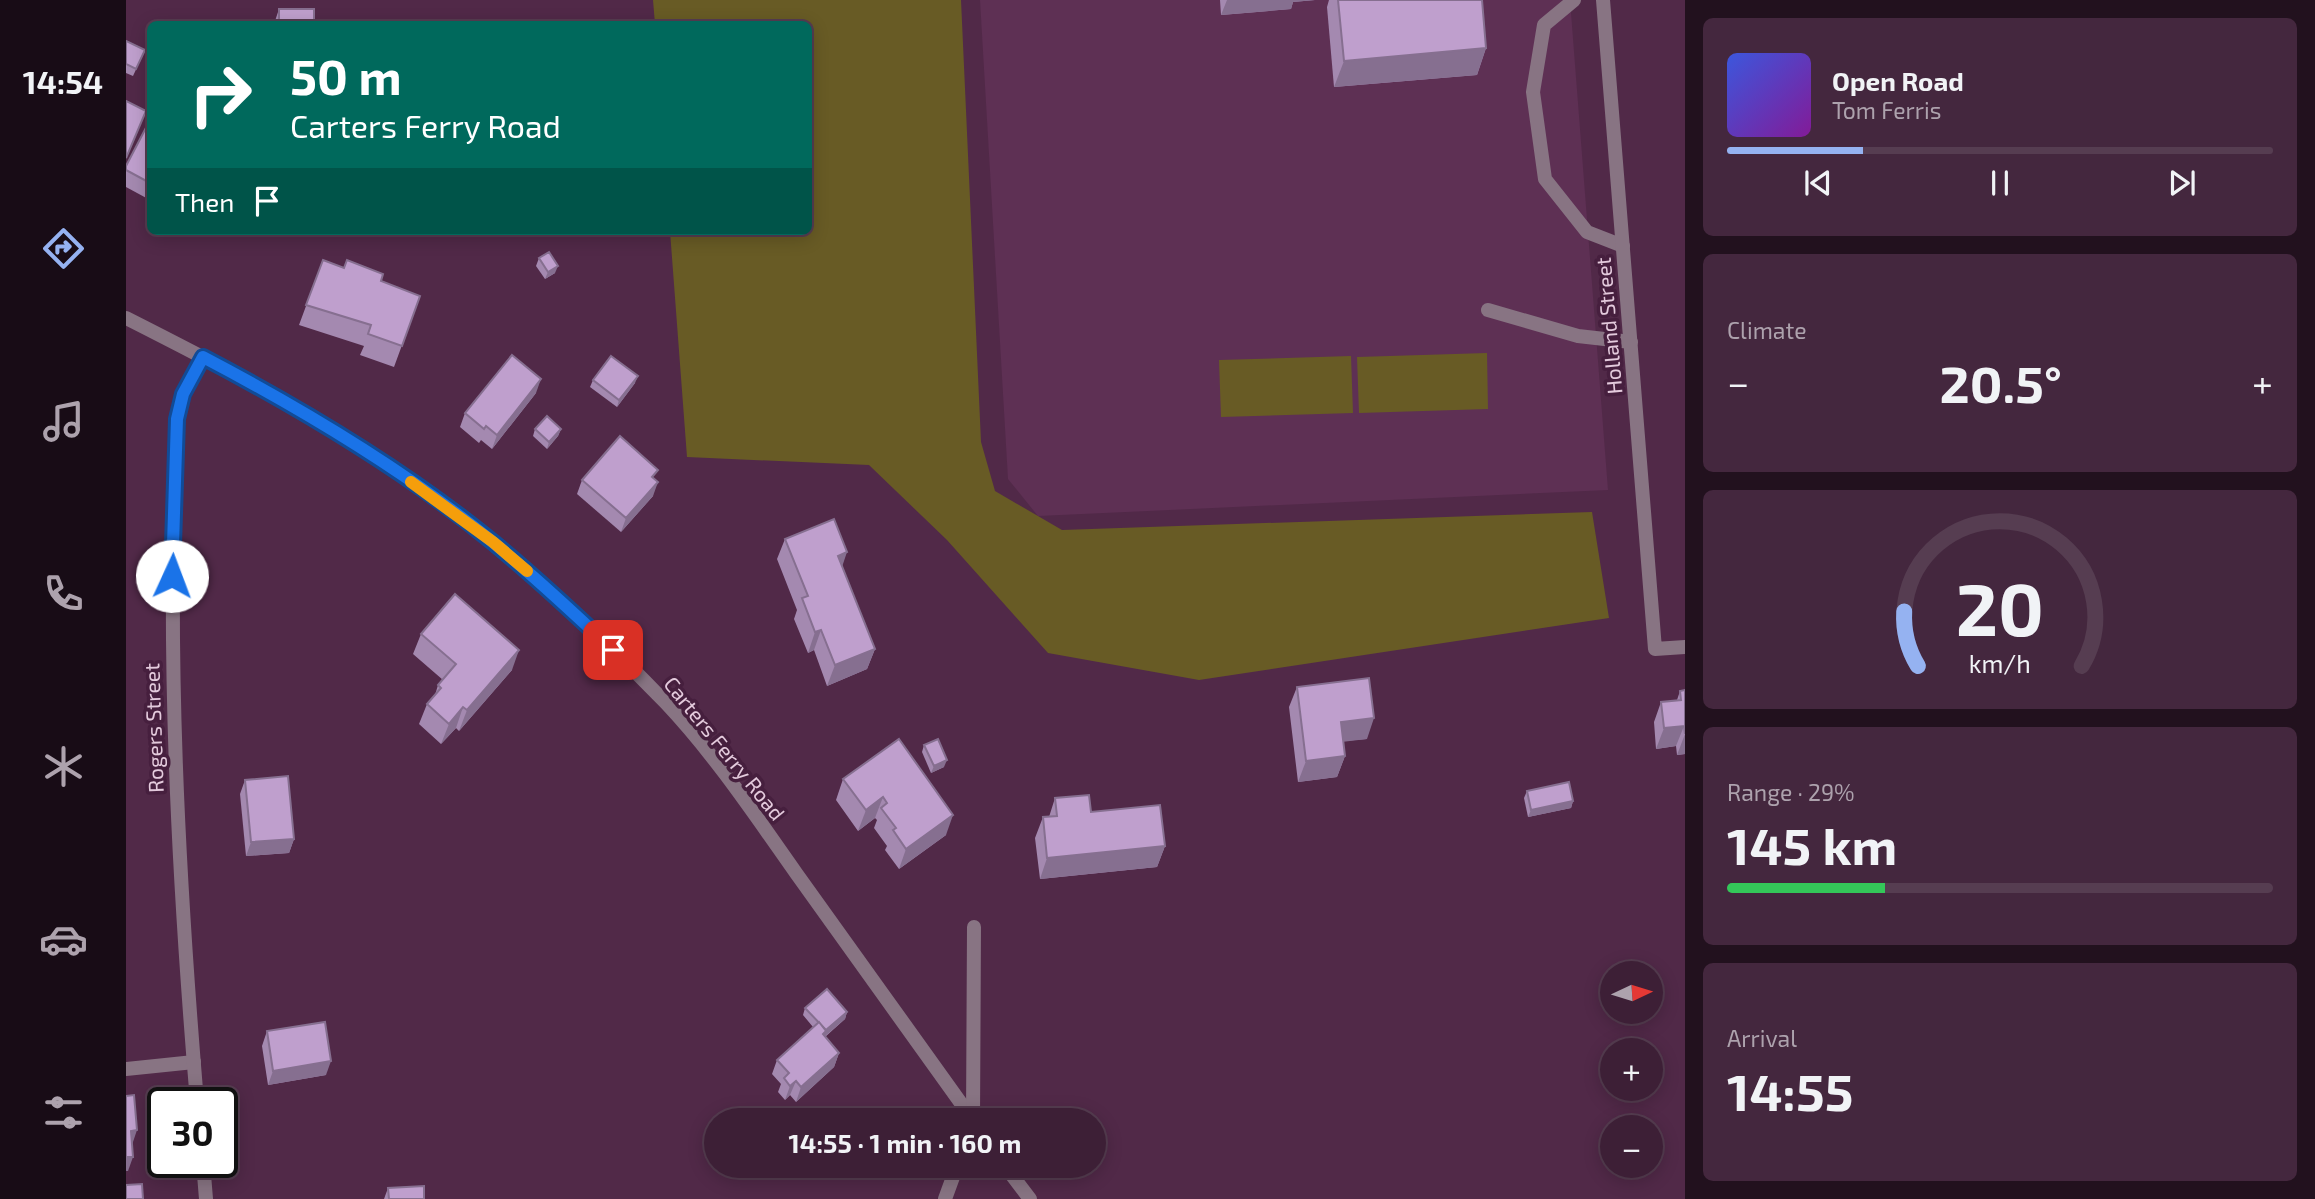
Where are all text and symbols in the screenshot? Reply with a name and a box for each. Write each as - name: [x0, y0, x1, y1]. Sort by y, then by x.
- text: 50 m: [290, 46, 402, 105]
- icon: right: [175, 49, 266, 140]
- text: 14:54: [23, 62, 103, 100]
- text: Open Road: [1832, 65, 1964, 96]
- text: Tom Ferris: [1832, 96, 1941, 124]
- text: Carters Ferry Road: [290, 106, 561, 144]
- icon: previous: [1799, 164, 1837, 202]
- icon: pause: [1981, 164, 2019, 202]
- icon: next: [2163, 164, 2201, 202]
- icon: arrive: [248, 182, 286, 220]
- text: Then: [175, 186, 234, 217]
- icon: directions: [39, 224, 88, 273]
- street label: Holland Street: [1590, 257, 1626, 395]
- text: Climate: [1727, 316, 1807, 344]
- text: 20.5°: [1939, 351, 2062, 413]
- text: −: [1727, 359, 1749, 405]
- text: +: [2252, 359, 2273, 405]
- icon: music: [39, 397, 88, 446]
- position arrow: [135, 539, 209, 613]
- text: 20: [1956, 563, 2044, 651]
- icon: phone: [39, 569, 88, 618]
- pin: [583, 620, 643, 680]
- icon: arrive: [594, 631, 632, 669]
- text: km/h: [1969, 647, 2031, 677]
- street label: Rogers Street: [138, 663, 168, 793]
- street label: Carters Ferry Road: [659, 671, 791, 825]
- icon: climate: [39, 742, 88, 791]
- text: Range · 29%: [1727, 778, 1855, 806]
- text: 145 km: [1727, 813, 1897, 875]
- icon: car: [39, 915, 88, 964]
- north arrow: [1600, 961, 1662, 1024]
- map controls: [1600, 961, 1663, 1178]
- text: Arrival: [1727, 1024, 1797, 1052]
- button: +: [1600, 1038, 1663, 1101]
- text: 14:55: [1727, 1059, 1853, 1121]
- speed limit sign: 30: [147, 1087, 238, 1178]
- icon: filters: [39, 1088, 88, 1137]
- button: −: [1600, 1115, 1663, 1178]
- text: 14:55 · 1 min · 160 m: [789, 1127, 1021, 1158]

